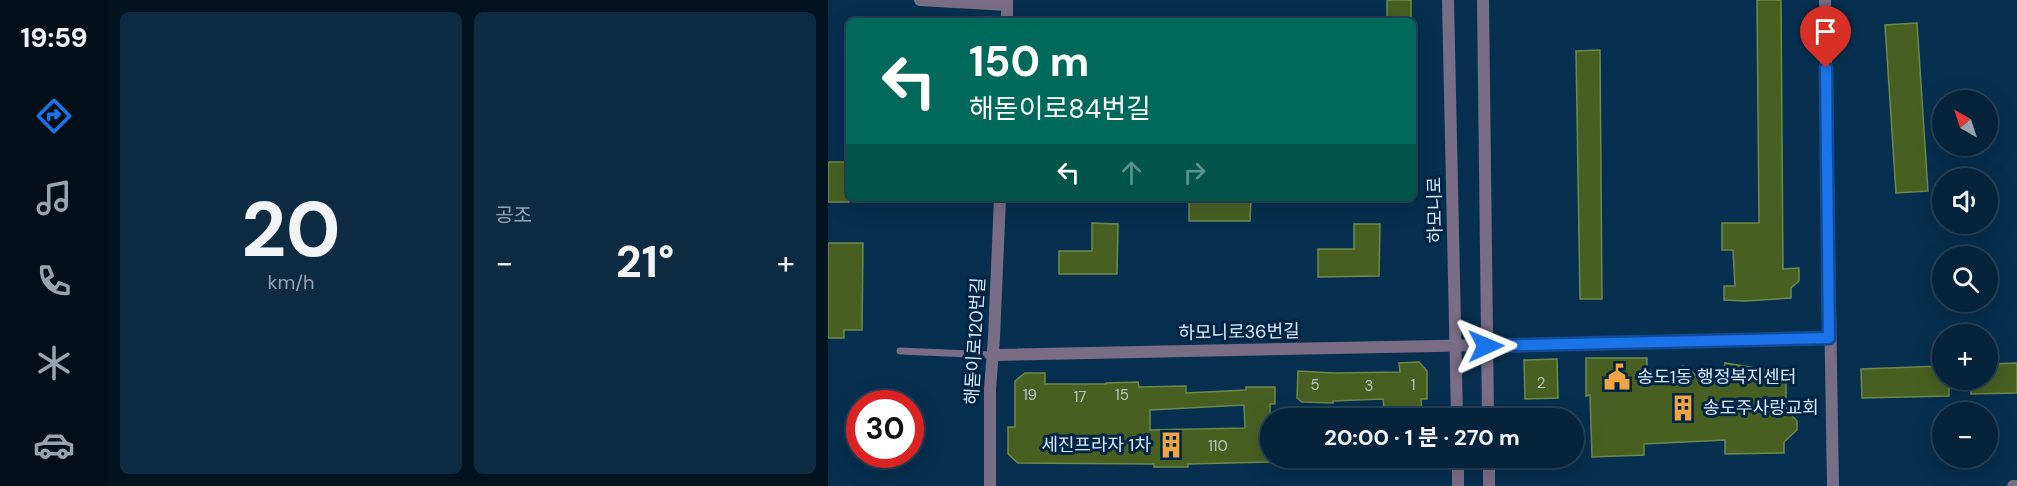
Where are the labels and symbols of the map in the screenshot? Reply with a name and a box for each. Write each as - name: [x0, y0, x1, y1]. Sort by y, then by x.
- pin: [1800, 6, 1851, 68]
- north arrow: [1932, 90, 1998, 156]
- street label: 하모니로: [1422, 177, 1448, 243]
- street label: 해돋이로120번길: [960, 277, 990, 405]
- position arrow: [1454, 314, 1518, 378]
- street label: 하모니로36번길: [1178, 319, 1300, 345]
- public building icon: 송도1동 행정복지센터: [1602, 362, 1632, 392]
- place label: 송도1동 행정복지센터: [1637, 365, 1796, 389]
- house number: 2: [1537, 373, 1545, 393]
- house number: 5: [1310, 375, 1320, 395]
- house number: 1: [1411, 375, 1415, 395]
- house number: 3: [1365, 376, 1373, 396]
- house number: 19: [1023, 385, 1037, 405]
- house number: 15: [1115, 385, 1129, 405]
- house number: 17: [1074, 387, 1086, 407]
- speed limit sign: 30: [846, 390, 924, 468]
- building icon: 송도주사랑교회: [1668, 393, 1698, 423]
- place label: 송도주사랑교회: [1703, 396, 1819, 420]
- building icon: 세진프라자 1차: [1156, 430, 1186, 460]
- place label: 세진프라자 1차: [1041, 433, 1151, 457]
- house number: 110: [1208, 436, 1228, 456]

